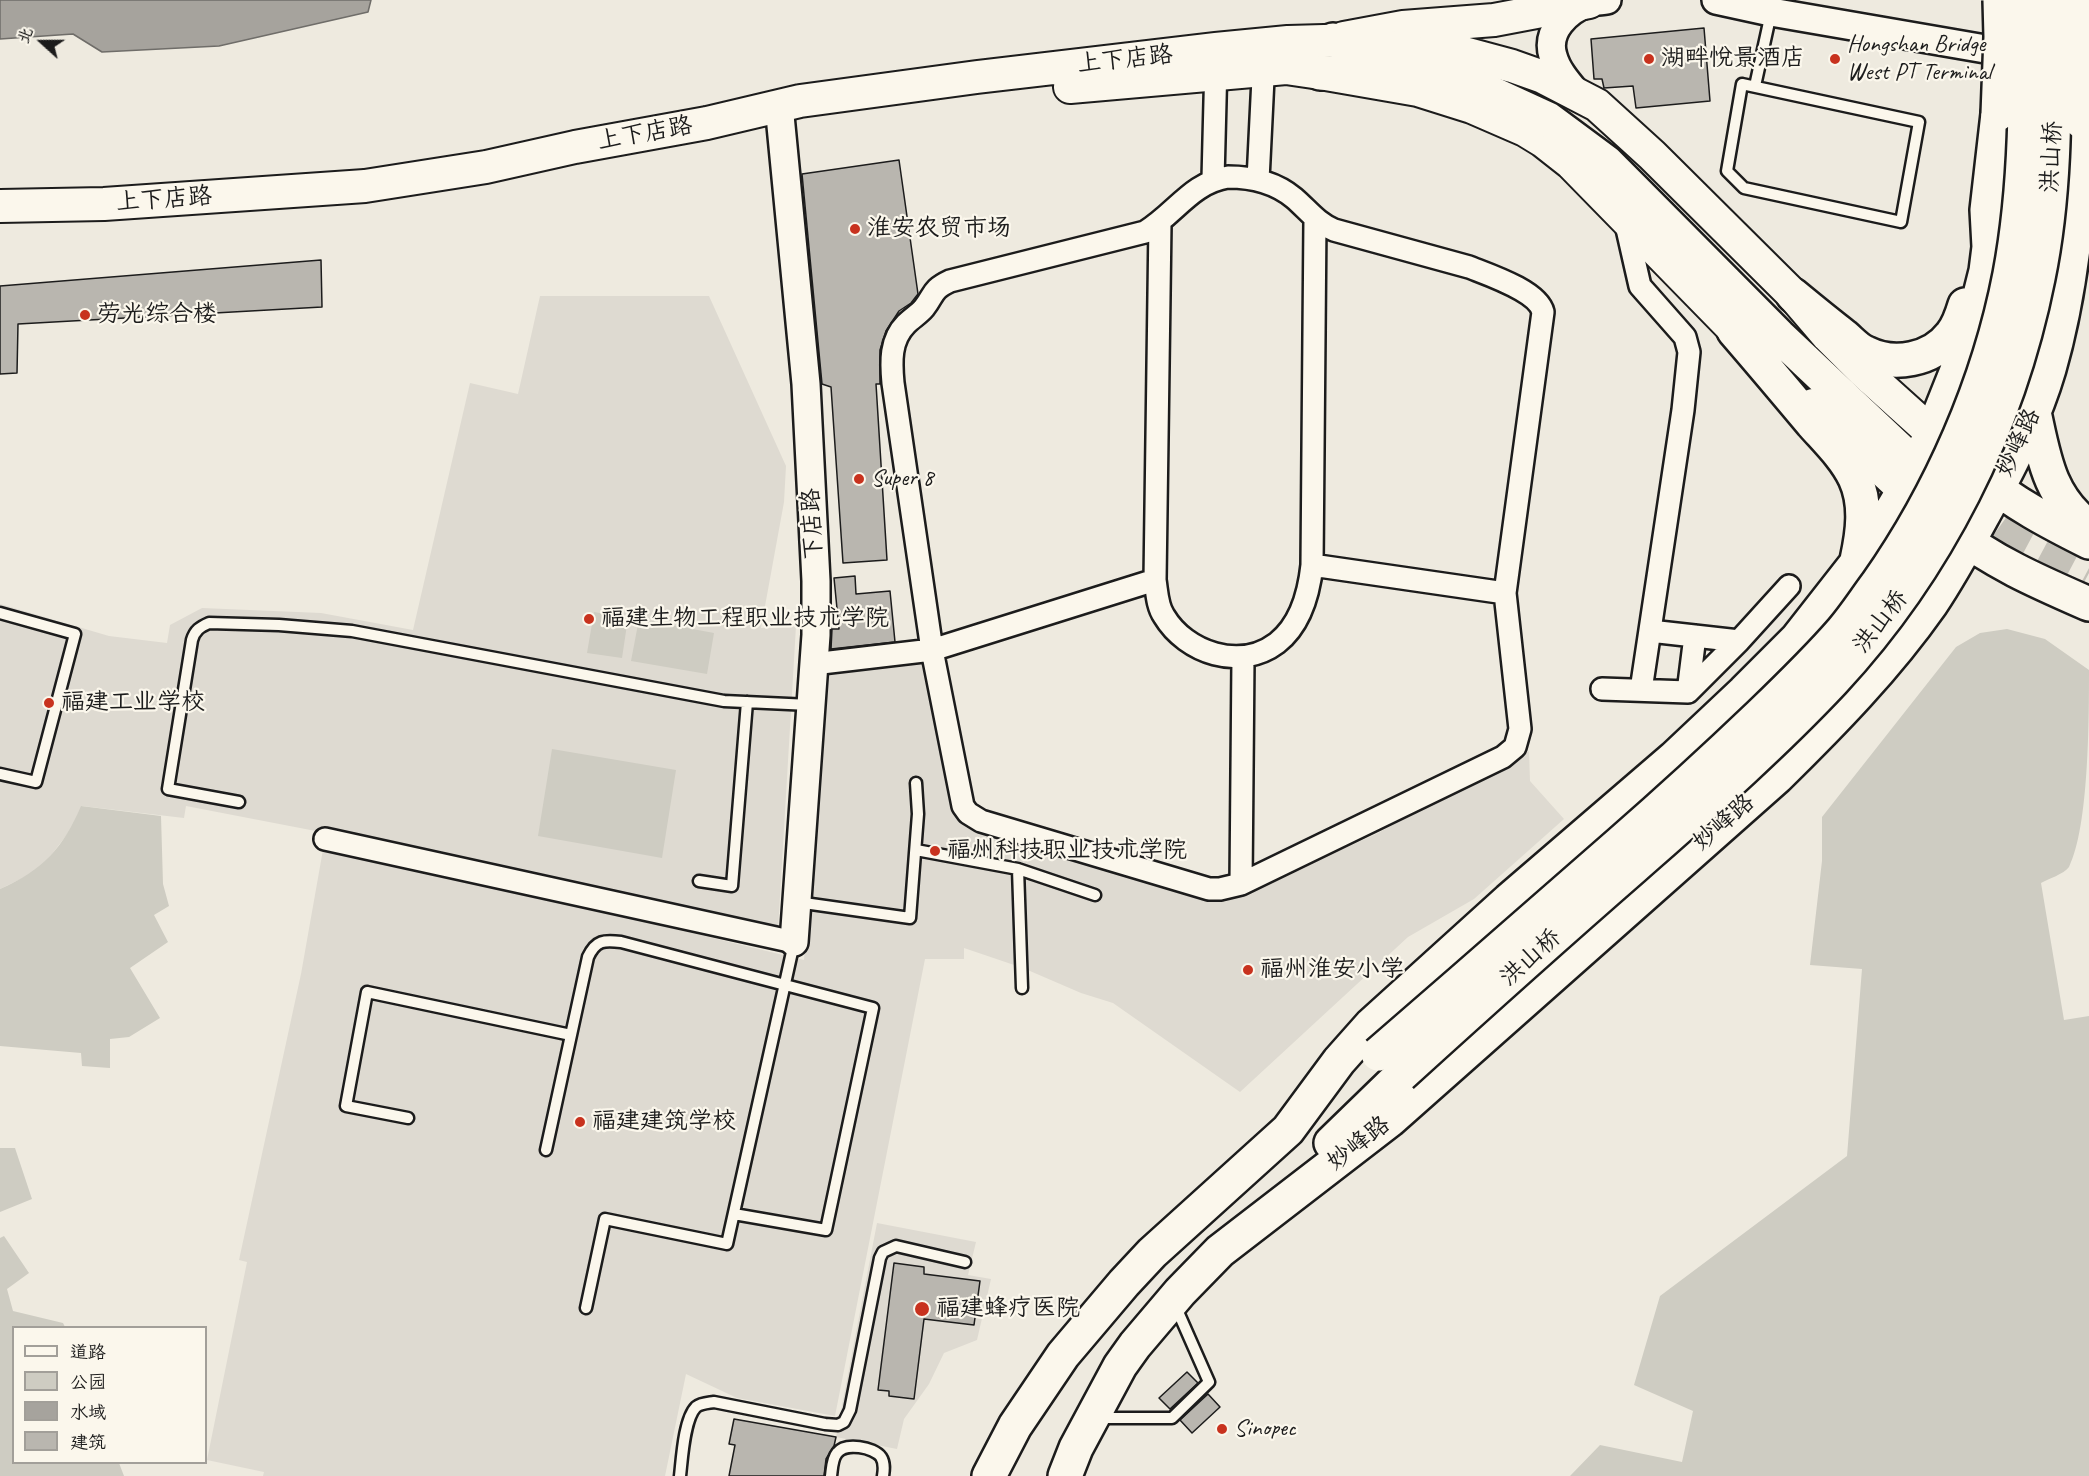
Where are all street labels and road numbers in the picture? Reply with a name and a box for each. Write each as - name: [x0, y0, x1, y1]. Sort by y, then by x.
- street label: 上下店路: [1076, 41, 1174, 79]
- street label: 上下店路: [595, 111, 695, 157]
- street label: 洪山桥: [2036, 120, 2068, 194]
- street label: 上下店路: [115, 182, 213, 218]
- street label: 妙峰路: [1991, 404, 2047, 482]
- street label: 下店路: [797, 487, 829, 561]
- street label: 洪山桥: [1847, 585, 1915, 659]
- street label: 妙峰路: [1687, 789, 1761, 857]
- street label: 洪山桥: [1495, 923, 1567, 993]
- street label: 妙峰路: [1322, 1110, 1396, 1178]

